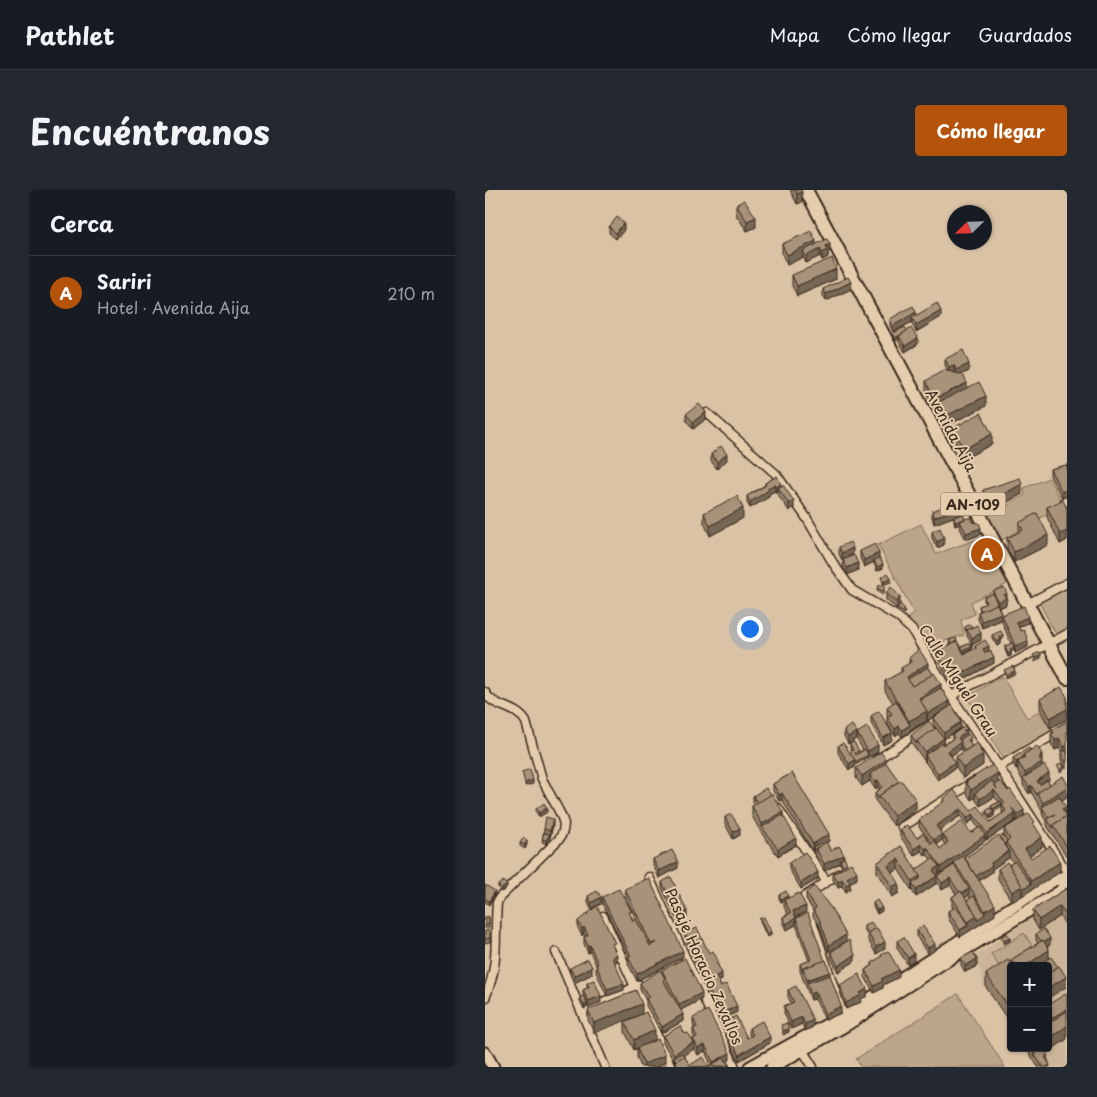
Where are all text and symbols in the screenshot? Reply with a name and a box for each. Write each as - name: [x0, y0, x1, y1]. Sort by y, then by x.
- text: Pathlet: [25, 17, 115, 53]
- text: Mapa: [770, 21, 819, 48]
- text: Cómo llegar: [847, 21, 950, 48]
- text: Guardados: [978, 21, 1072, 48]
- text: Encuéntranos: [30, 104, 270, 157]
- button: Cómo llegar: [915, 105, 1067, 156]
- north arrow: [947, 205, 992, 250]
- text: Cerca: [50, 207, 114, 239]
- text: Sariri: [97, 267, 151, 295]
- text: A: [60, 281, 72, 305]
- text: 210 m: [387, 281, 435, 305]
- text: Hotel · Avenida Aija: [97, 295, 250, 319]
- street label: Avenida Aija: [920, 384, 984, 476]
- road number: AN-109: [941, 492, 1005, 516]
- pin: A: [971, 535, 1003, 573]
- your location: [737, 616, 763, 642]
- street label: Calle MIguel Grau: [914, 619, 1004, 741]
- street label: Pasaje Horacio Zevallos: [660, 884, 750, 1048]
- map controls: [1007, 962, 1052, 1052]
- button: +: [1007, 962, 1052, 1007]
- button: −: [1007, 1007, 1052, 1052]

